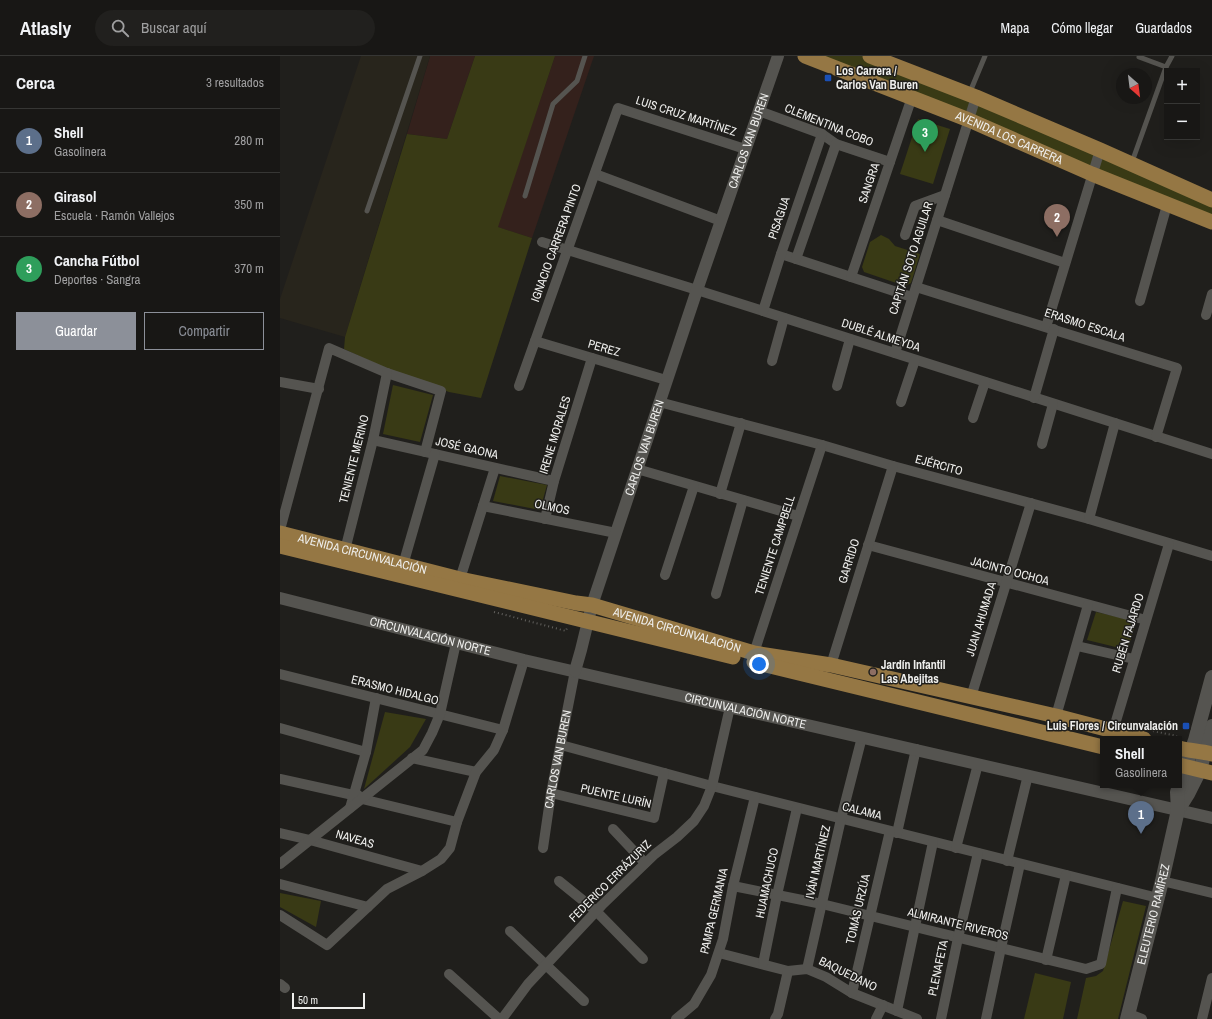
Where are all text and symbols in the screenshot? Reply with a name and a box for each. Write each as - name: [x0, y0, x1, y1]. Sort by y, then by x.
- search box: [95, 10, 375, 46]
- text: Atlasly: [20, 15, 71, 41]
- icon: search: [109, 17, 131, 39]
- text: Buscar aquí: [141, 17, 207, 38]
- text: Mapa: [1001, 19, 1029, 37]
- text: Cómo llegar: [1051, 19, 1113, 37]
- text: Guardados: [1135, 19, 1192, 37]
- place label: Los Carrera / Carlos Van Buren: [836, 63, 918, 93]
- north arrow: [1116, 68, 1152, 104]
- map controls: [1164, 68, 1200, 140]
- button: +: [1164, 68, 1200, 104]
- text: Cerca: [16, 71, 55, 94]
- marker: Los Carrera / Carlos Van Buren: [823, 73, 833, 83]
- text: 3 resultados: [206, 74, 264, 91]
- street label: CARLOS VAN BUREN: [725, 91, 773, 191]
- street label: LUIS CRUZ MARTÍNEZ: [634, 92, 738, 140]
- street label: CLEMENTINA COBO: [782, 100, 876, 150]
- button: −: [1164, 104, 1200, 140]
- street label: AVENIDA LOS CARRERA: [952, 107, 1066, 168]
- pin: 3: [912, 119, 938, 152]
- text: Shell: [54, 122, 83, 143]
- text: 1: [26, 132, 32, 149]
- text: 280 m: [234, 132, 264, 149]
- text: Gasolinera: [54, 143, 106, 160]
- street label: SANGRA: [855, 160, 883, 205]
- street label: IGNACIO CARRERA PINTO: [527, 181, 585, 304]
- text: Girasol: [54, 186, 96, 207]
- street label: PISAGUA: [764, 194, 794, 241]
- text: 2: [26, 196, 32, 213]
- text: 350 m: [234, 196, 264, 213]
- street label: CAPITÁN SOTO AGUILAR: [885, 200, 937, 316]
- pin: 2: [1044, 204, 1070, 237]
- text: Escuela · Ramón Vallejos: [54, 207, 175, 224]
- text: Cancha Fútbol: [54, 250, 139, 271]
- text: 3: [26, 260, 32, 277]
- text: 370 m: [234, 260, 264, 277]
- text: Deportes · Sangra: [54, 271, 141, 288]
- street label: ERASMO ESCALA: [1042, 304, 1128, 346]
- button: Guardar: [16, 312, 136, 350]
- button: Compartir: [144, 312, 264, 350]
- street label: DUBLÉ ALMEYDA: [840, 315, 923, 355]
- street label: PEREZ: [586, 336, 622, 360]
- street label: IRENE MORALES: [536, 394, 575, 476]
- street label: CARLOS VAN BUREN: [621, 398, 668, 498]
- street label: TENIENTE MERINO: [335, 413, 373, 505]
- street label: JOSÉ GAONA: [434, 433, 500, 463]
- street label: EJÉRCITO: [914, 451, 965, 479]
- street label: TENIENTE CAMPBELL: [751, 493, 799, 597]
- street label: OLMOS: [533, 495, 571, 519]
- street label: AVENIDA CIRCUNVALACIÓN: [295, 530, 428, 578]
- street label: GARRIDO: [835, 536, 863, 585]
- street label: JACINTO OCHOA: [969, 553, 1051, 589]
- street label: JUAN AHUMADA: [962, 579, 1000, 658]
- street label: RUBÉN FAJARDO: [1108, 591, 1148, 675]
- street label: AVENIDA CIRCUNVALACIÓN: [610, 603, 743, 657]
- street label: CIRCUNVALACIÓN NORTE: [368, 613, 493, 659]
- your location: [749, 654, 769, 674]
- place label: Jardín Infantil Las Abejitas: [881, 657, 946, 687]
- marker: Jardín Infantil Las Abejitas: [868, 667, 878, 677]
- street label: ERASMO HIDALGO: [350, 671, 441, 709]
- street label: CIRCUNVALACIÓN NORTE: [683, 689, 808, 733]
- street label: CARLOS VAN BUREN: [541, 709, 575, 810]
- place label: Luis Flores / Circunvalación: [1047, 718, 1178, 734]
- marker: Luis Flores / Circunvalación: [1181, 721, 1191, 731]
- popup: [1100, 736, 1182, 788]
- text: Shell: [1115, 743, 1144, 764]
- text: Gasolinera: [1115, 764, 1167, 781]
- street label: PUENTE LURÍN: [579, 780, 653, 812]
- street label: CALAMA: [840, 798, 884, 824]
- pin: 1: [1128, 801, 1154, 834]
- street label: IVÁN MARTÍNEZ: [802, 824, 834, 900]
- street label: NAVEAS: [334, 826, 376, 852]
- street label: FEDERICO ERRÁZURIZ: [565, 836, 655, 926]
- street label: HUAMACHUCO: [752, 846, 782, 920]
- street label: ELEUTERIO RAMÍREZ: [1133, 863, 1174, 966]
- street label: PAMPA GERMANIA: [696, 866, 732, 956]
- street label: TOMÁS URZÚA: [842, 872, 874, 946]
- street label: ALMIRANTE RIVEROS: [905, 903, 1010, 944]
- street label: PLENAFETA: [924, 938, 952, 997]
- street label: BAQUEDANO: [816, 953, 880, 995]
- scale bar: [292, 991, 365, 1010]
- text: 50 m: [298, 993, 318, 1007]

